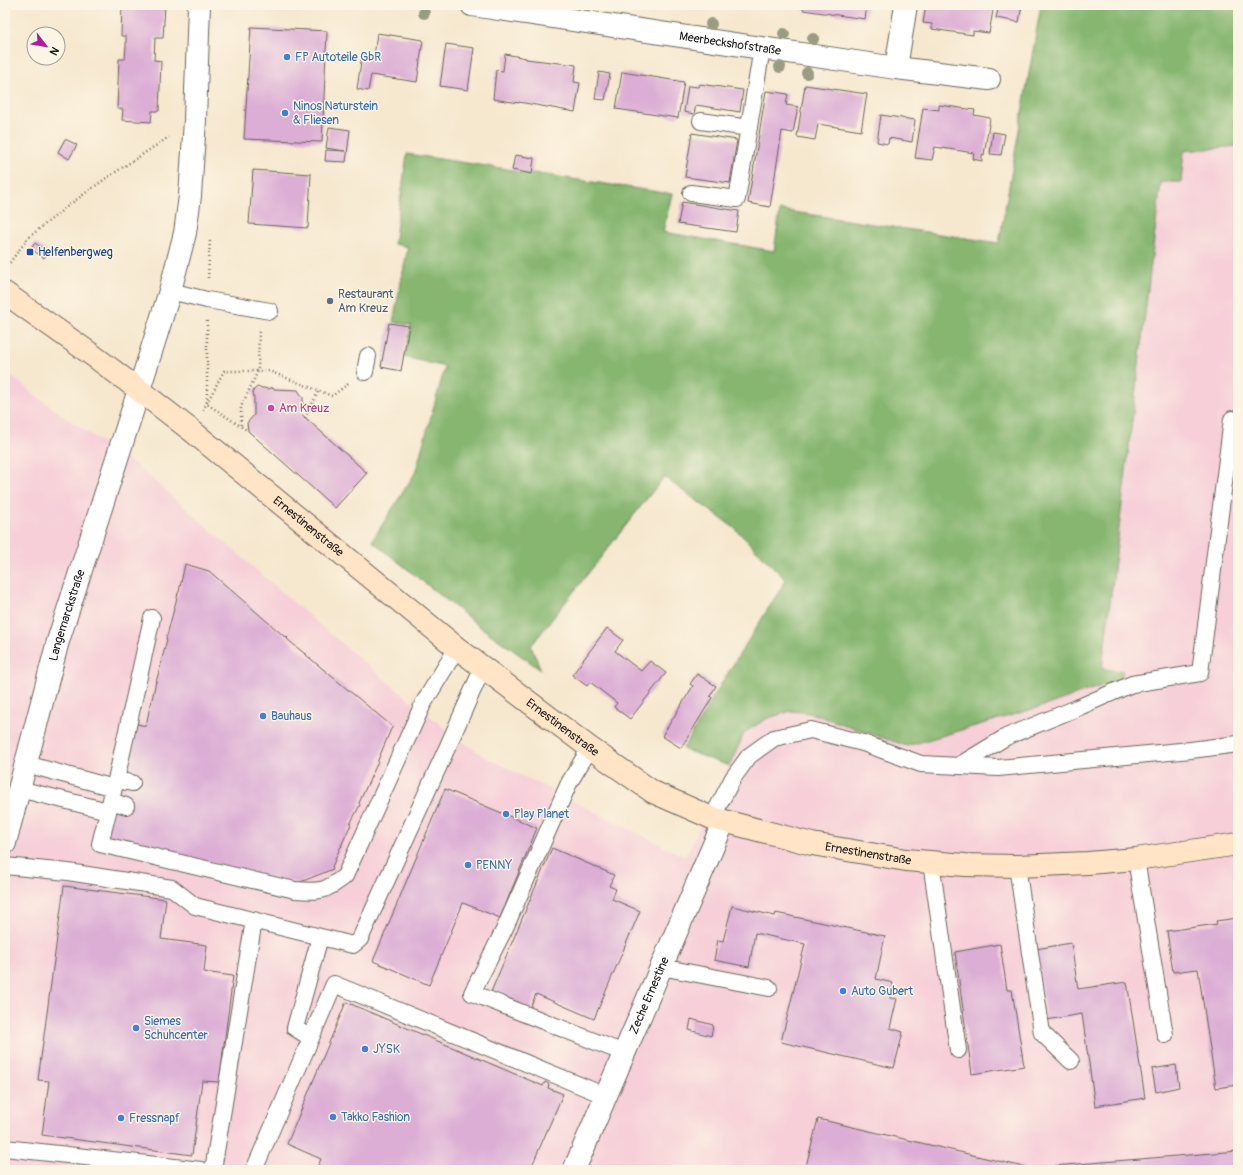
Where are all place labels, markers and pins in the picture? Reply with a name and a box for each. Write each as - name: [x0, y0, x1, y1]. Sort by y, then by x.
- place label: FP Autoteile GbR: [295, 50, 381, 65]
- marker: FP Autoteile GbR: [282, 52, 292, 62]
- place label: Ninos Naturstein & Fliesen: [293, 99, 378, 128]
- marker: Ninos Naturstein & Fliesen: [280, 108, 290, 118]
- place label: Helfenbergweg: [38, 245, 113, 260]
- marker: Helfenbergweg: [25, 247, 35, 257]
- place label: Restaurant Am Kreuz: [338, 287, 394, 316]
- marker: Restaurant Am Kreuz: [325, 296, 335, 306]
- place label: Am Kreuz: [279, 401, 329, 416]
- marker: Am Kreuz: [266, 403, 276, 413]
- place label: Bauhaus: [271, 709, 312, 724]
- marker: Bauhaus: [258, 711, 268, 721]
- place label: Play Planet: [514, 807, 569, 822]
- marker: Play Planet: [501, 809, 511, 819]
- place label: PENNY: [476, 858, 512, 873]
- marker: PENNY: [463, 860, 473, 870]
- place label: Auto Gubert: [851, 984, 913, 999]
- marker: Auto Gubert: [838, 986, 848, 996]
- place label: Siemes Schuhcenter: [144, 1014, 209, 1043]
- marker: Siemes Schuhcenter: [131, 1023, 141, 1033]
- place label: JYSK: [373, 1042, 400, 1057]
- marker: JYSK: [360, 1044, 370, 1054]
- place label: Takko Fashion: [341, 1110, 410, 1125]
- place label: Fressnapf: [129, 1111, 180, 1126]
- marker: Takko Fashion: [328, 1112, 338, 1122]
- marker: Fressnapf: [116, 1113, 126, 1123]

